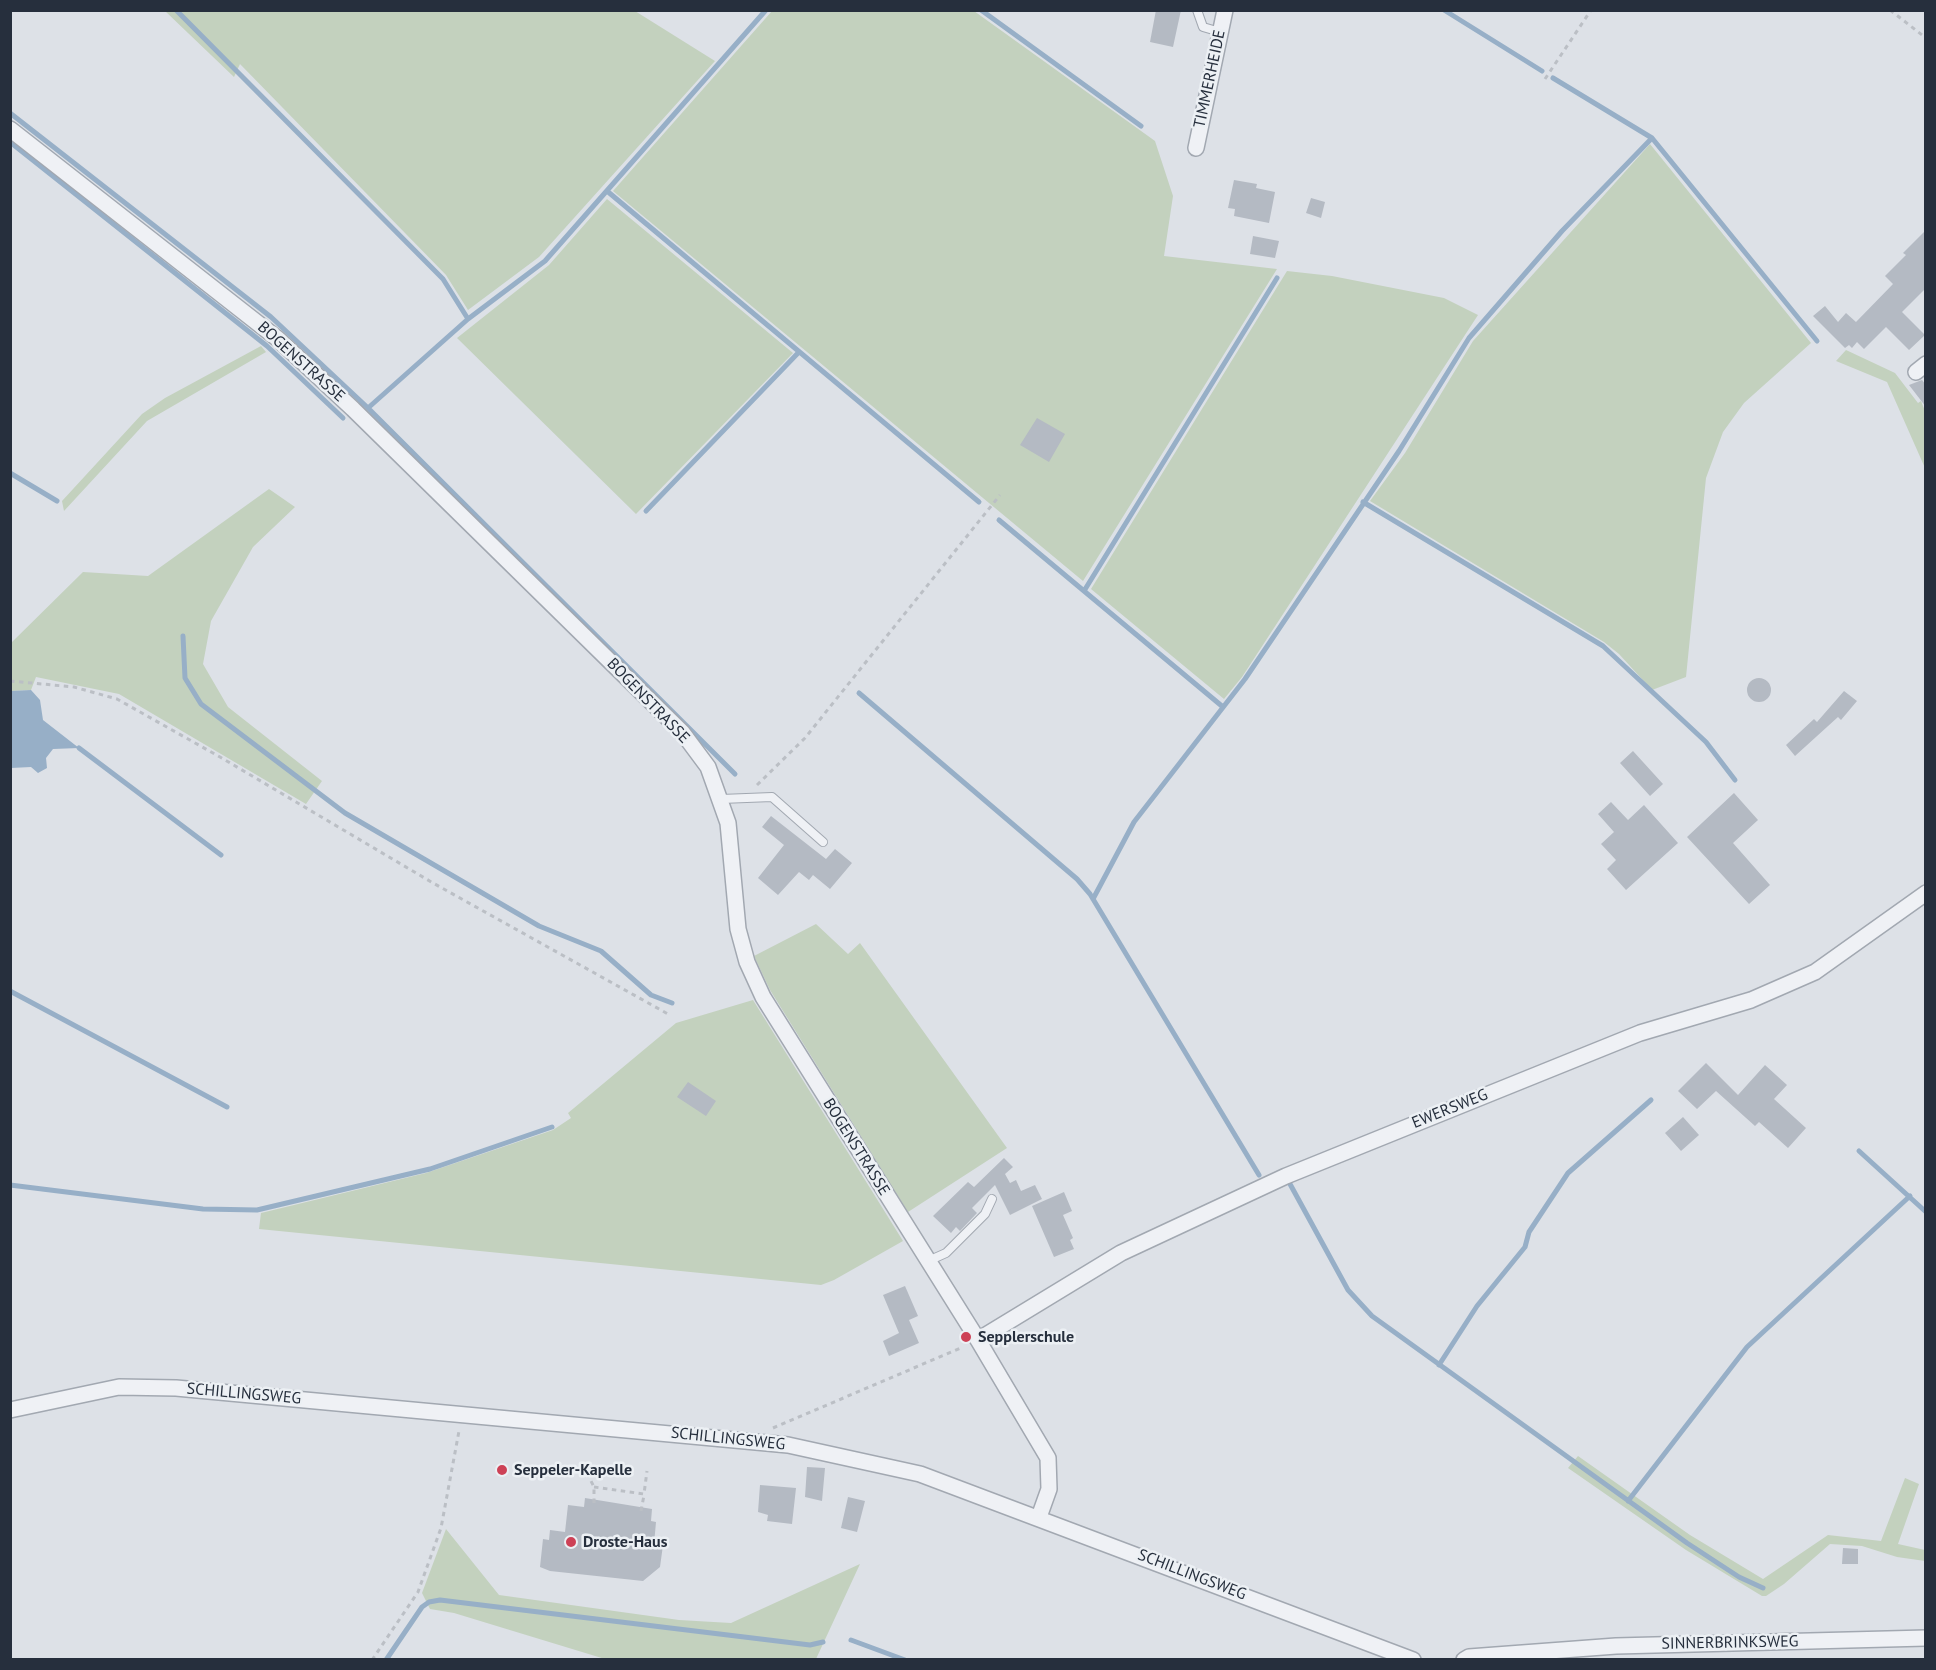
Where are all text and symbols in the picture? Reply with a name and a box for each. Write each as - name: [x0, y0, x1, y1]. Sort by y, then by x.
- street label: TIMMERHEIDE: [1190, 28, 1230, 130]
- street label: BOGENSTRASSE: [253, 318, 349, 406]
- street label: BOGENSTRASSE: [603, 654, 693, 748]
- street label: EWERSWEG: [1409, 1085, 1491, 1133]
- street label: BOGENSTRASSE: [818, 1095, 894, 1199]
- place label: Sepplerschule: [978, 1327, 1074, 1347]
- marker: Sepplerschule: [959, 1330, 973, 1344]
- street label: SCHILLINGSWEG: [186, 1379, 302, 1409]
- street label: SCHILLINGSWEG: [670, 1423, 786, 1455]
- place label: Seppeler-Kapelle: [514, 1460, 632, 1480]
- marker: Seppeler-Kapelle: [495, 1463, 509, 1477]
- place label: Droste-Haus: [583, 1532, 667, 1552]
- marker: Droste-Haus: [564, 1535, 578, 1549]
- street label: SCHILLINGSWEG: [1135, 1545, 1249, 1605]
- street label: SINNERBRINKSWEG: [1661, 1632, 1799, 1654]

